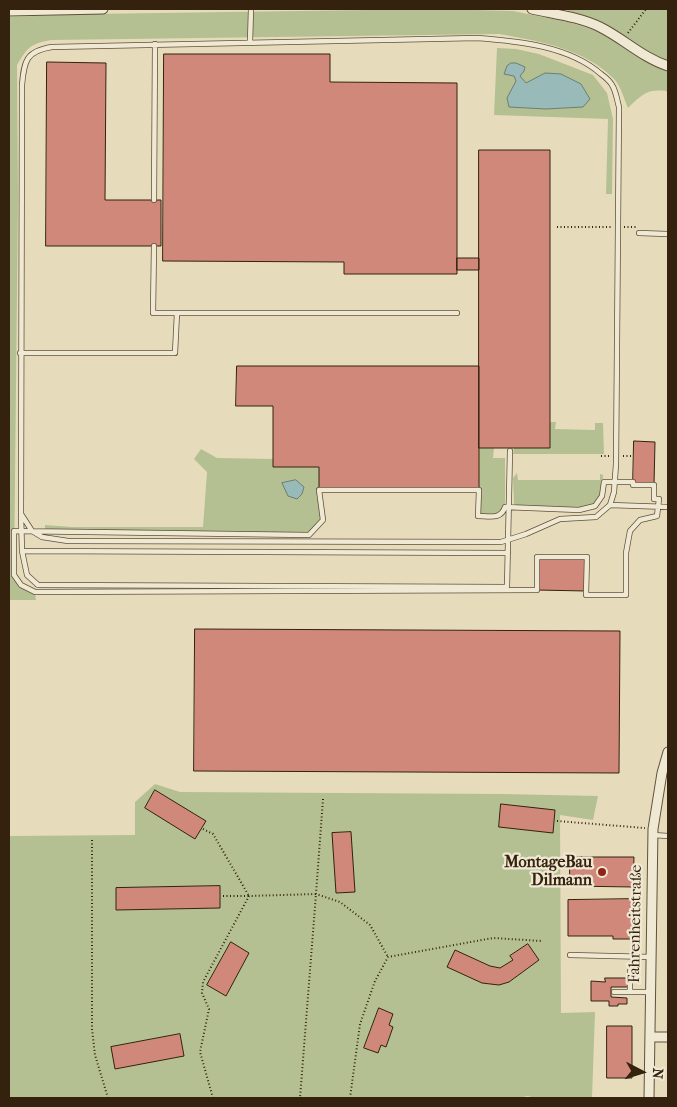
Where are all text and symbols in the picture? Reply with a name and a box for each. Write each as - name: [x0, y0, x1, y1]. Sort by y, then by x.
- place label: MontageBau Dilmann: [504, 853, 592, 891]
- street label: Fahrenheitstraße: [625, 865, 647, 983]
- marker: MontageBau Dilmann: [596, 866, 608, 878]
- north arrow: [617, 1047, 667, 1097]
- text: N: [649, 1067, 666, 1079]

